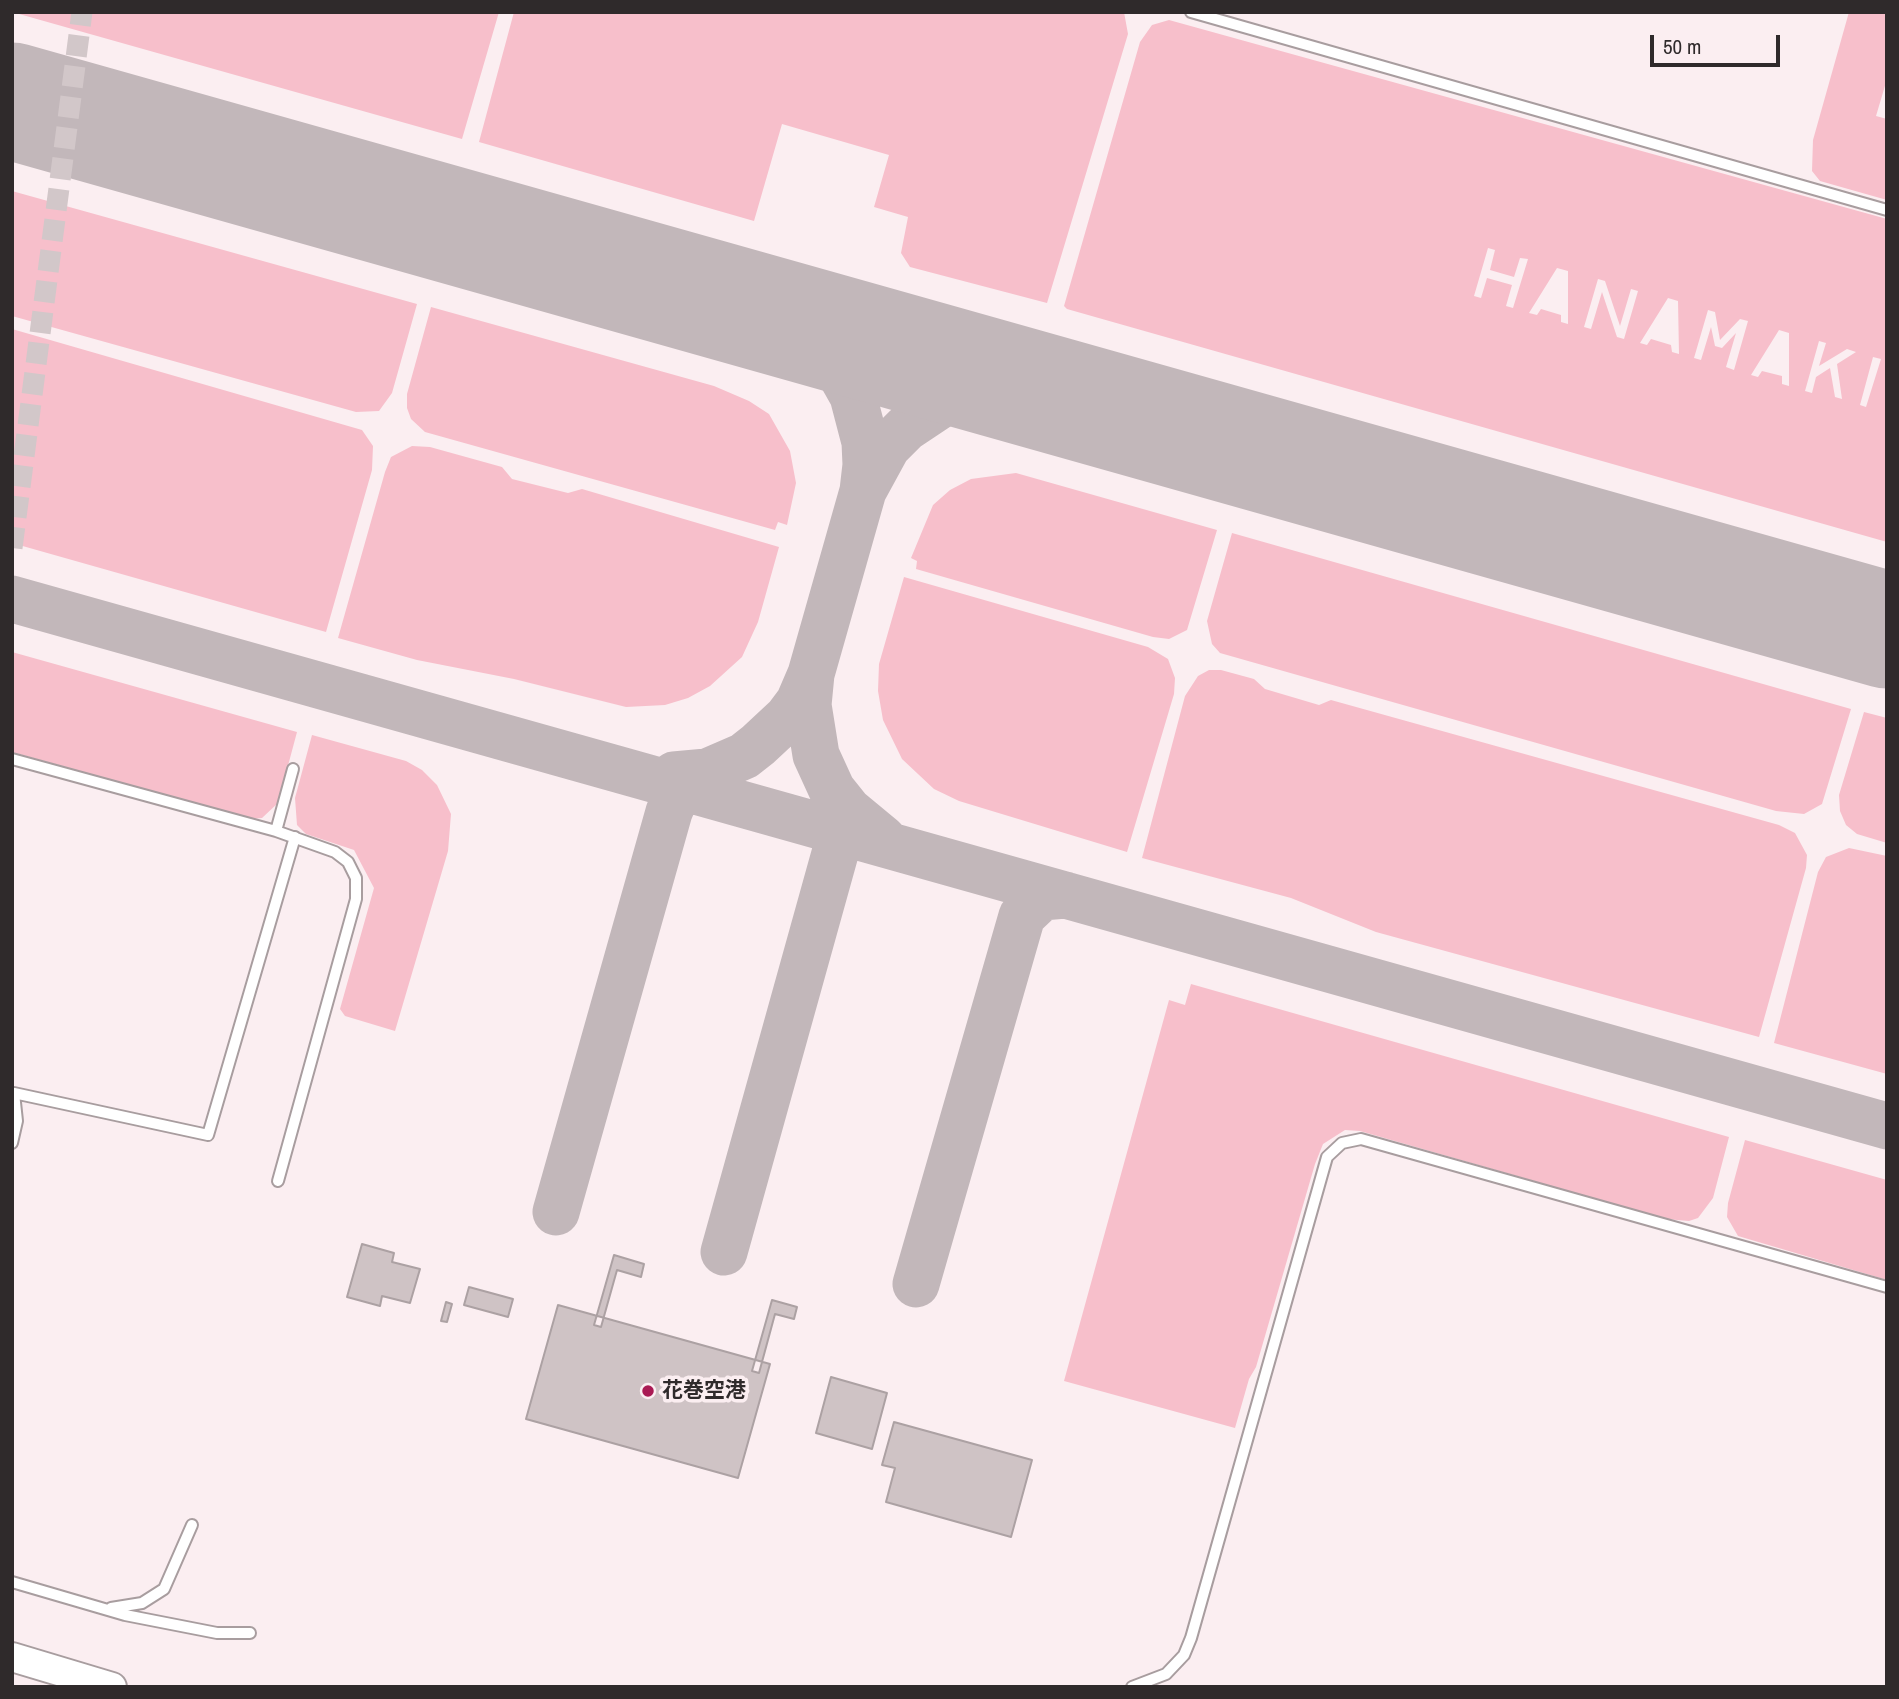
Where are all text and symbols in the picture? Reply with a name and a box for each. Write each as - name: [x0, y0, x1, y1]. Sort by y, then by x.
- scale bar: [1654, 21, 1784, 65]
- text: 50 m: [1663, 32, 1701, 61]
- place label: 花巻空港: [662, 1378, 746, 1404]
- marker: 花巻空港: [640, 1383, 656, 1399]

